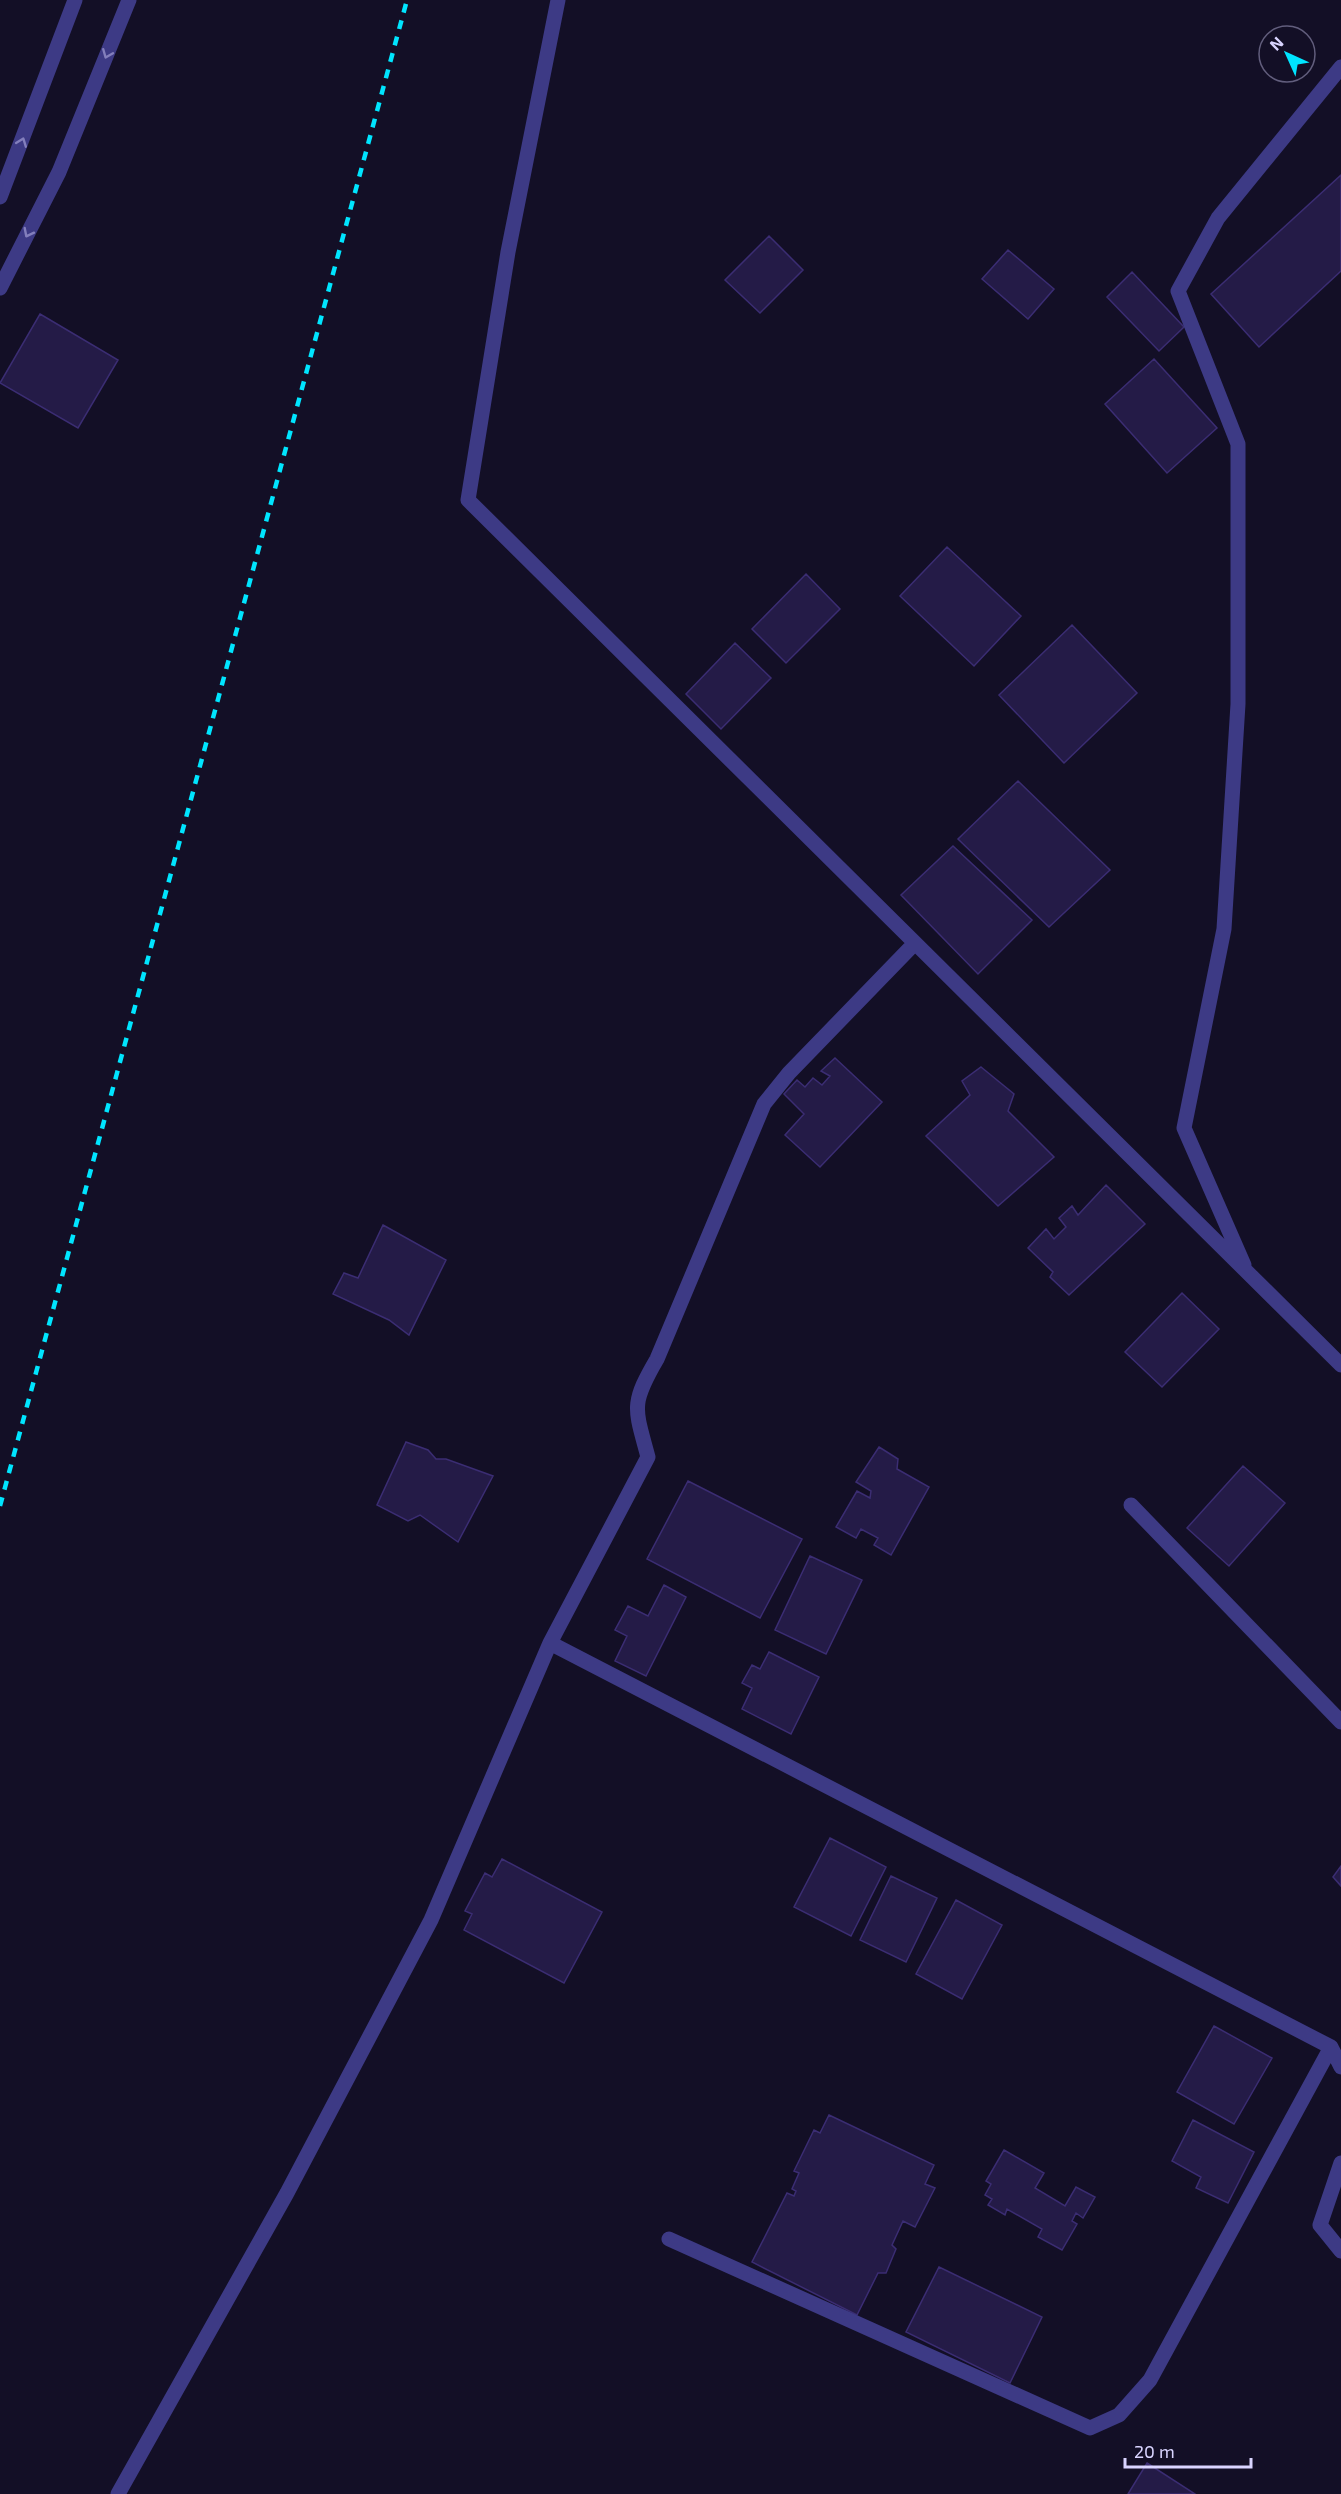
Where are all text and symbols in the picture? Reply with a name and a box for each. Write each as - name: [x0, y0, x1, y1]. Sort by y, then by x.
- north arrow: [1257, 24, 1317, 84]
- text: N: [1265, 32, 1287, 54]
- one-way arrow: [102, 48, 114, 59]
- one-way arrow: [14, 137, 27, 148]
- one-way arrow: [24, 226, 36, 237]
- scale bar: [1125, 2431, 1251, 2469]
- text: 20 m: [1134, 2440, 1175, 2462]

